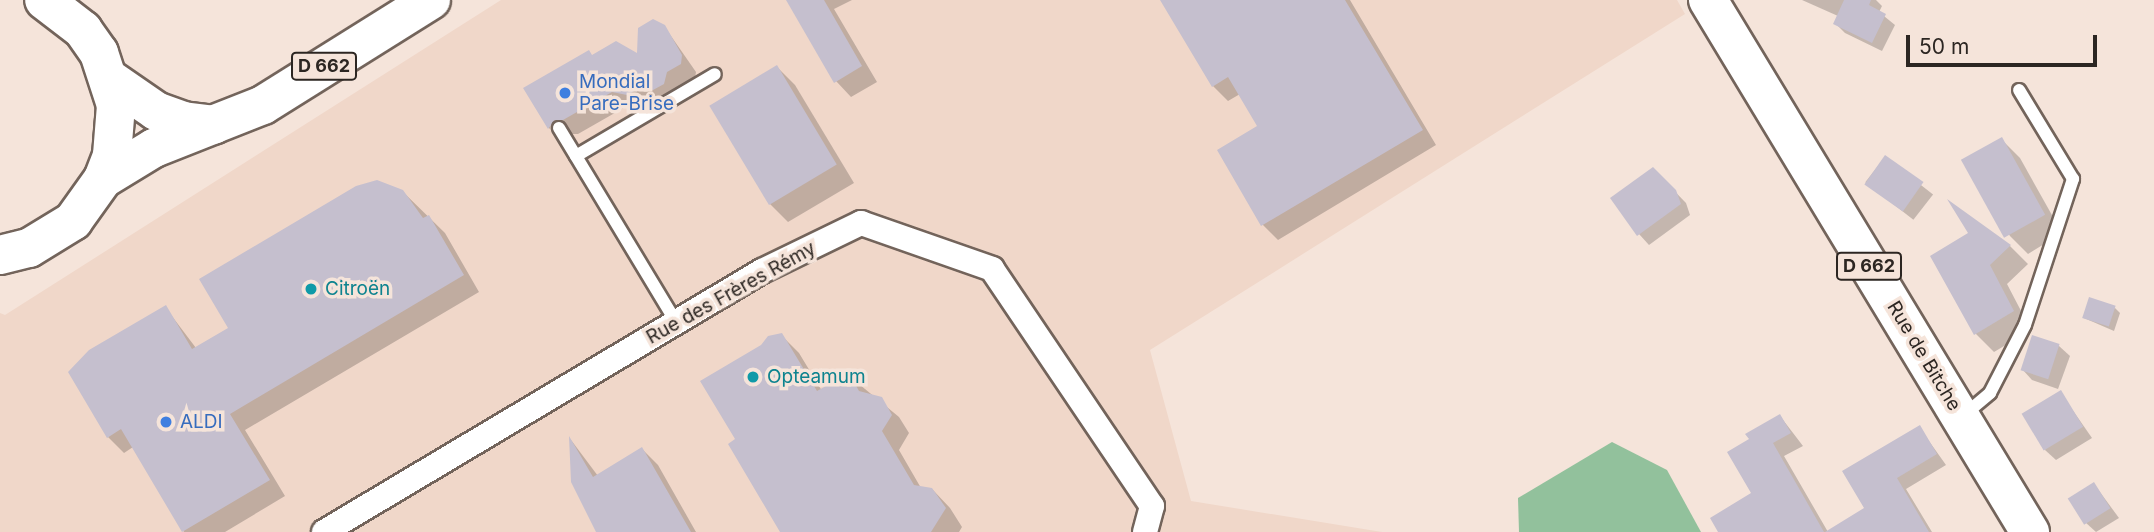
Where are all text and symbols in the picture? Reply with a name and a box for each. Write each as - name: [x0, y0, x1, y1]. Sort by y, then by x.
- scale bar: [1909, 21, 2100, 65]
- text: 50 m: [1919, 34, 1969, 59]
- road number: D 662: [291, 52, 357, 80]
- place label: Mondial Pare-Brise: [579, 71, 674, 115]
- marker: Mondial Pare-Brise: [557, 85, 573, 101]
- street label: Rue des Frères Rémy: [642, 237, 820, 349]
- road number: D 662: [1836, 252, 1902, 280]
- place label: Citroën: [325, 278, 390, 300]
- marker: Citroën: [303, 281, 319, 297]
- street label: Rue de Bitche: [1882, 297, 1966, 415]
- place label: Opteamum: [767, 366, 866, 388]
- marker: Opteamum: [745, 369, 761, 385]
- place label: ALDI: [180, 411, 223, 433]
- marker: ALDI: [158, 414, 174, 430]

